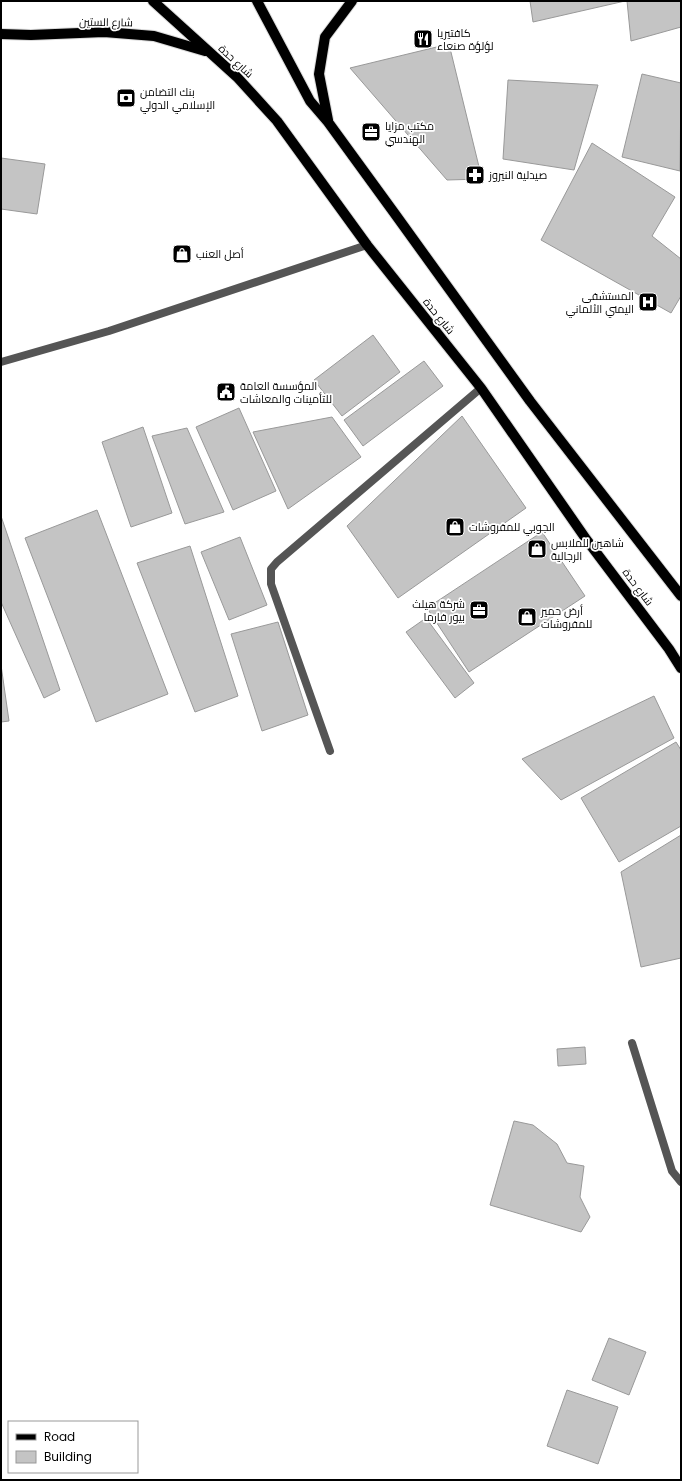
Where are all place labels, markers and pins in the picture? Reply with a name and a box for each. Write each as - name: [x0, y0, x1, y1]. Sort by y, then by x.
- place label: كافتيريا لؤلؤة صنعاء: [437, 25, 494, 54]
- restaurant icon: كافتيريا لؤلؤة صنعاء: [412, 28, 434, 50]
- place label: بنك التضامن الإسلامي الدولي: [140, 84, 215, 114]
- bank icon: بنك التضامن الإسلامي الدولي: [115, 87, 137, 109]
- place label: مكتب مزايا الهندسي: [385, 118, 434, 147]
- office icon: مكتب مزايا الهندسي: [360, 121, 382, 143]
- pharmacy icon: صيدلية النيروز: [464, 164, 486, 186]
- place label: صيدلية النيروز: [488, 167, 547, 183]
- shop icon: أصل العنب: [171, 243, 193, 265]
- place label: أصل العنب: [196, 246, 244, 262]
- place label: المستشفى اليمني الألماني: [566, 288, 634, 318]
- hospital icon: المستشفى اليمني الألماني: [637, 291, 659, 313]
- place label: المؤسسة العامة للتأمينات والمعاشات: [240, 378, 332, 407]
- public building icon: المؤسسة العامة للتأمينات والمعاشات: [215, 381, 237, 403]
- shop icon: الجوبي للمفروشات: [444, 516, 466, 538]
- place label: الجوبي للمفروشات: [469, 519, 555, 536]
- place label: شاهين للملابس الرجالية: [551, 535, 624, 564]
- shop icon: شاهين للملابس الرجالية: [526, 538, 548, 560]
- place label: شركة هيلث بيور فارما: [412, 596, 465, 625]
- office icon: شركة هيلث بيور فارما: [468, 599, 490, 621]
- place label: أرض حمير للمفروشات: [540, 603, 592, 632]
- shop icon: أرض حمير للمفروشات: [516, 606, 538, 628]

